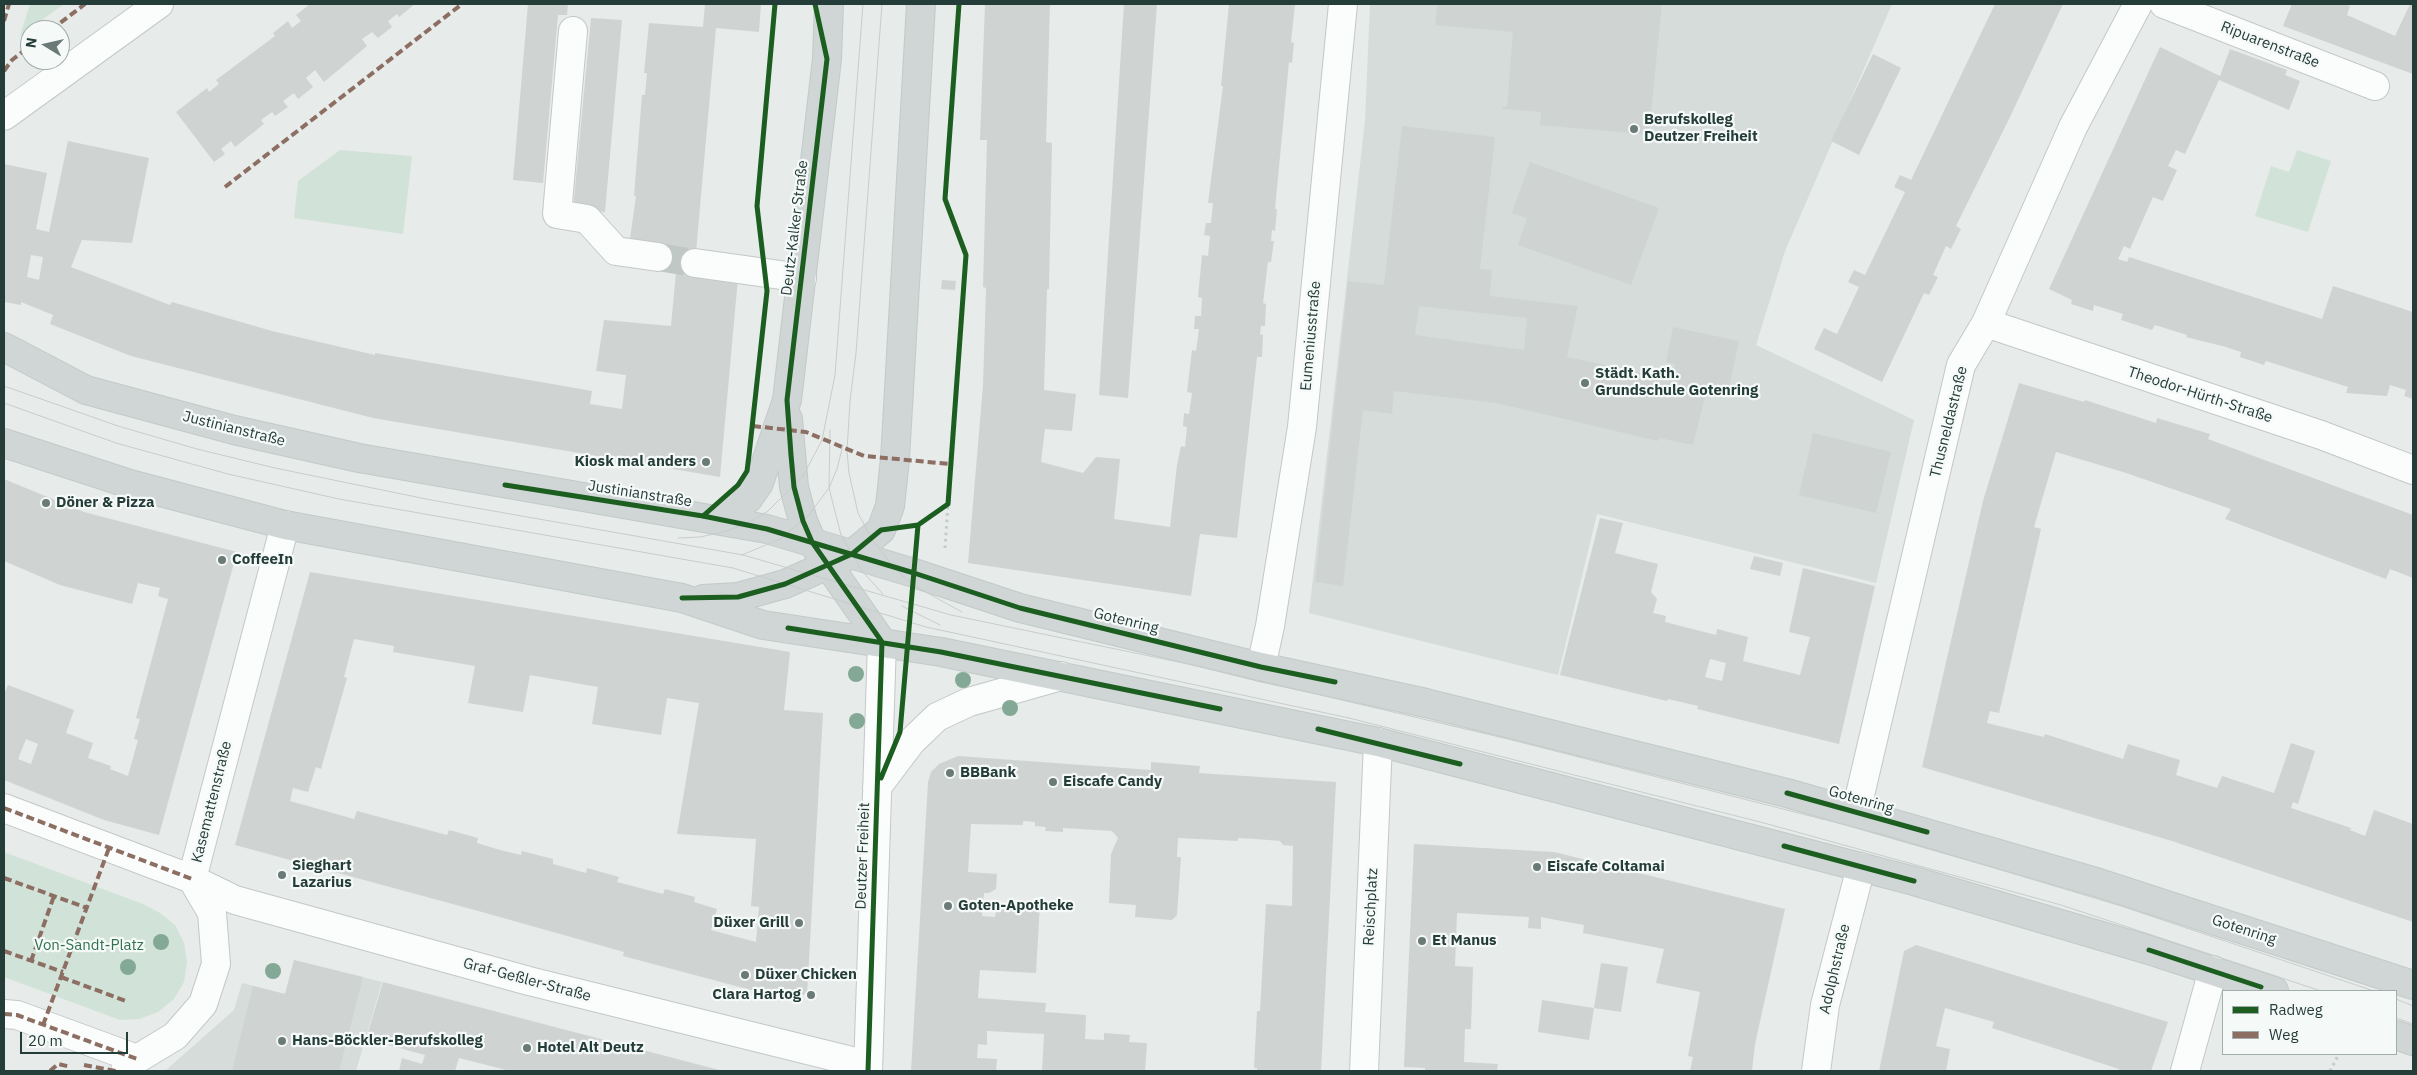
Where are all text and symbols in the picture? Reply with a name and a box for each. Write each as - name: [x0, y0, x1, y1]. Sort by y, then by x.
- street label: Ripuarenstraße: [2218, 18, 2322, 72]
- north arrow: [20, 20, 70, 70]
- text: N: [21, 36, 41, 49]
- place label: Berufskolleg Deutzer Freiheit: [1644, 111, 1758, 146]
- marker: Berufskolleg Deutzer Freiheit: [1628, 123, 1640, 135]
- street label: Deutz-Kalker Straße: [778, 159, 812, 297]
- street label: Eumeniusstraße: [1297, 280, 1325, 392]
- street label: Theodor-Hürth-Straße: [2125, 363, 2275, 427]
- street label: Thusneldastraße: [1926, 364, 1972, 480]
- place label: Städt. Kath. Grundschule Gotenring: [1595, 365, 1758, 400]
- marker: Städt. Kath. Grundschule Gotenring: [1579, 377, 1591, 389]
- street label: Justinianstraße: [181, 408, 287, 450]
- place label: Kiosk mal anders: [574, 453, 696, 471]
- marker: Kiosk mal anders: [700, 456, 712, 468]
- street label: Justinianstraße: [587, 477, 693, 511]
- place label: Döner & Pizza: [56, 494, 154, 512]
- marker: Döner & Pizza: [40, 497, 52, 509]
- place label: CoffeeIn: [232, 551, 293, 569]
- marker: CoffeeIn: [216, 554, 228, 566]
- street label: Gotenring: [1092, 604, 1160, 638]
- street label: Kasemattenstraße: [188, 739, 236, 865]
- place label: BBBank: [960, 764, 1016, 782]
- marker: BBBank: [944, 767, 956, 779]
- place label: Eiscafe Candy: [1063, 773, 1162, 791]
- marker: Eiscafe Candy: [1047, 776, 1059, 788]
- street label: Gotenring: [1827, 782, 1895, 818]
- street label: Deutzer Freiheit: [852, 802, 874, 910]
- place label: Sieghart Lazarius: [292, 857, 352, 892]
- place label: Eiscafe Coltamai: [1547, 858, 1665, 876]
- marker: Eiscafe Coltamai: [1531, 861, 1543, 873]
- street label: Reischplatz: [1360, 868, 1382, 946]
- marker: Sieghart Lazarius: [276, 869, 288, 881]
- place label: Goten-Apotheke: [958, 897, 1074, 915]
- marker: Goten-Apotheke: [942, 900, 954, 912]
- street label: Gotenring: [2210, 911, 2278, 949]
- place label: Düxer Grill: [713, 914, 789, 932]
- marker: Düxer Grill: [793, 917, 805, 929]
- street label: Adolphstraße: [1816, 922, 1854, 1016]
- place label: Et Manus: [1432, 932, 1497, 950]
- marker: Et Manus: [1416, 935, 1428, 947]
- park label: Von-Sandt-Platz: [34, 937, 144, 955]
- street label: Graf-Geßler-Straße: [461, 954, 593, 1006]
- place label: Düxer Chicken: [755, 966, 857, 984]
- marker: Düxer Chicken: [739, 969, 751, 981]
- place label: Clara Hartog: [712, 986, 801, 1004]
- marker: Clara Hartog: [805, 989, 817, 1001]
- legend: [2222, 990, 2397, 1055]
- text: Radweg: [2269, 1000, 2323, 1019]
- scale bar: [22, 1022, 130, 1054]
- text: Weg: [2269, 1025, 2298, 1044]
- text: 20 m: [28, 1031, 63, 1050]
- place label: Hans-Böckler-Berufskolleg: [292, 1032, 483, 1050]
- marker: Hans-Böckler-Berufskolleg: [276, 1035, 288, 1047]
- place label: Hotel Alt Deutz: [537, 1039, 644, 1057]
- marker: Hotel Alt Deutz: [521, 1042, 533, 1054]

